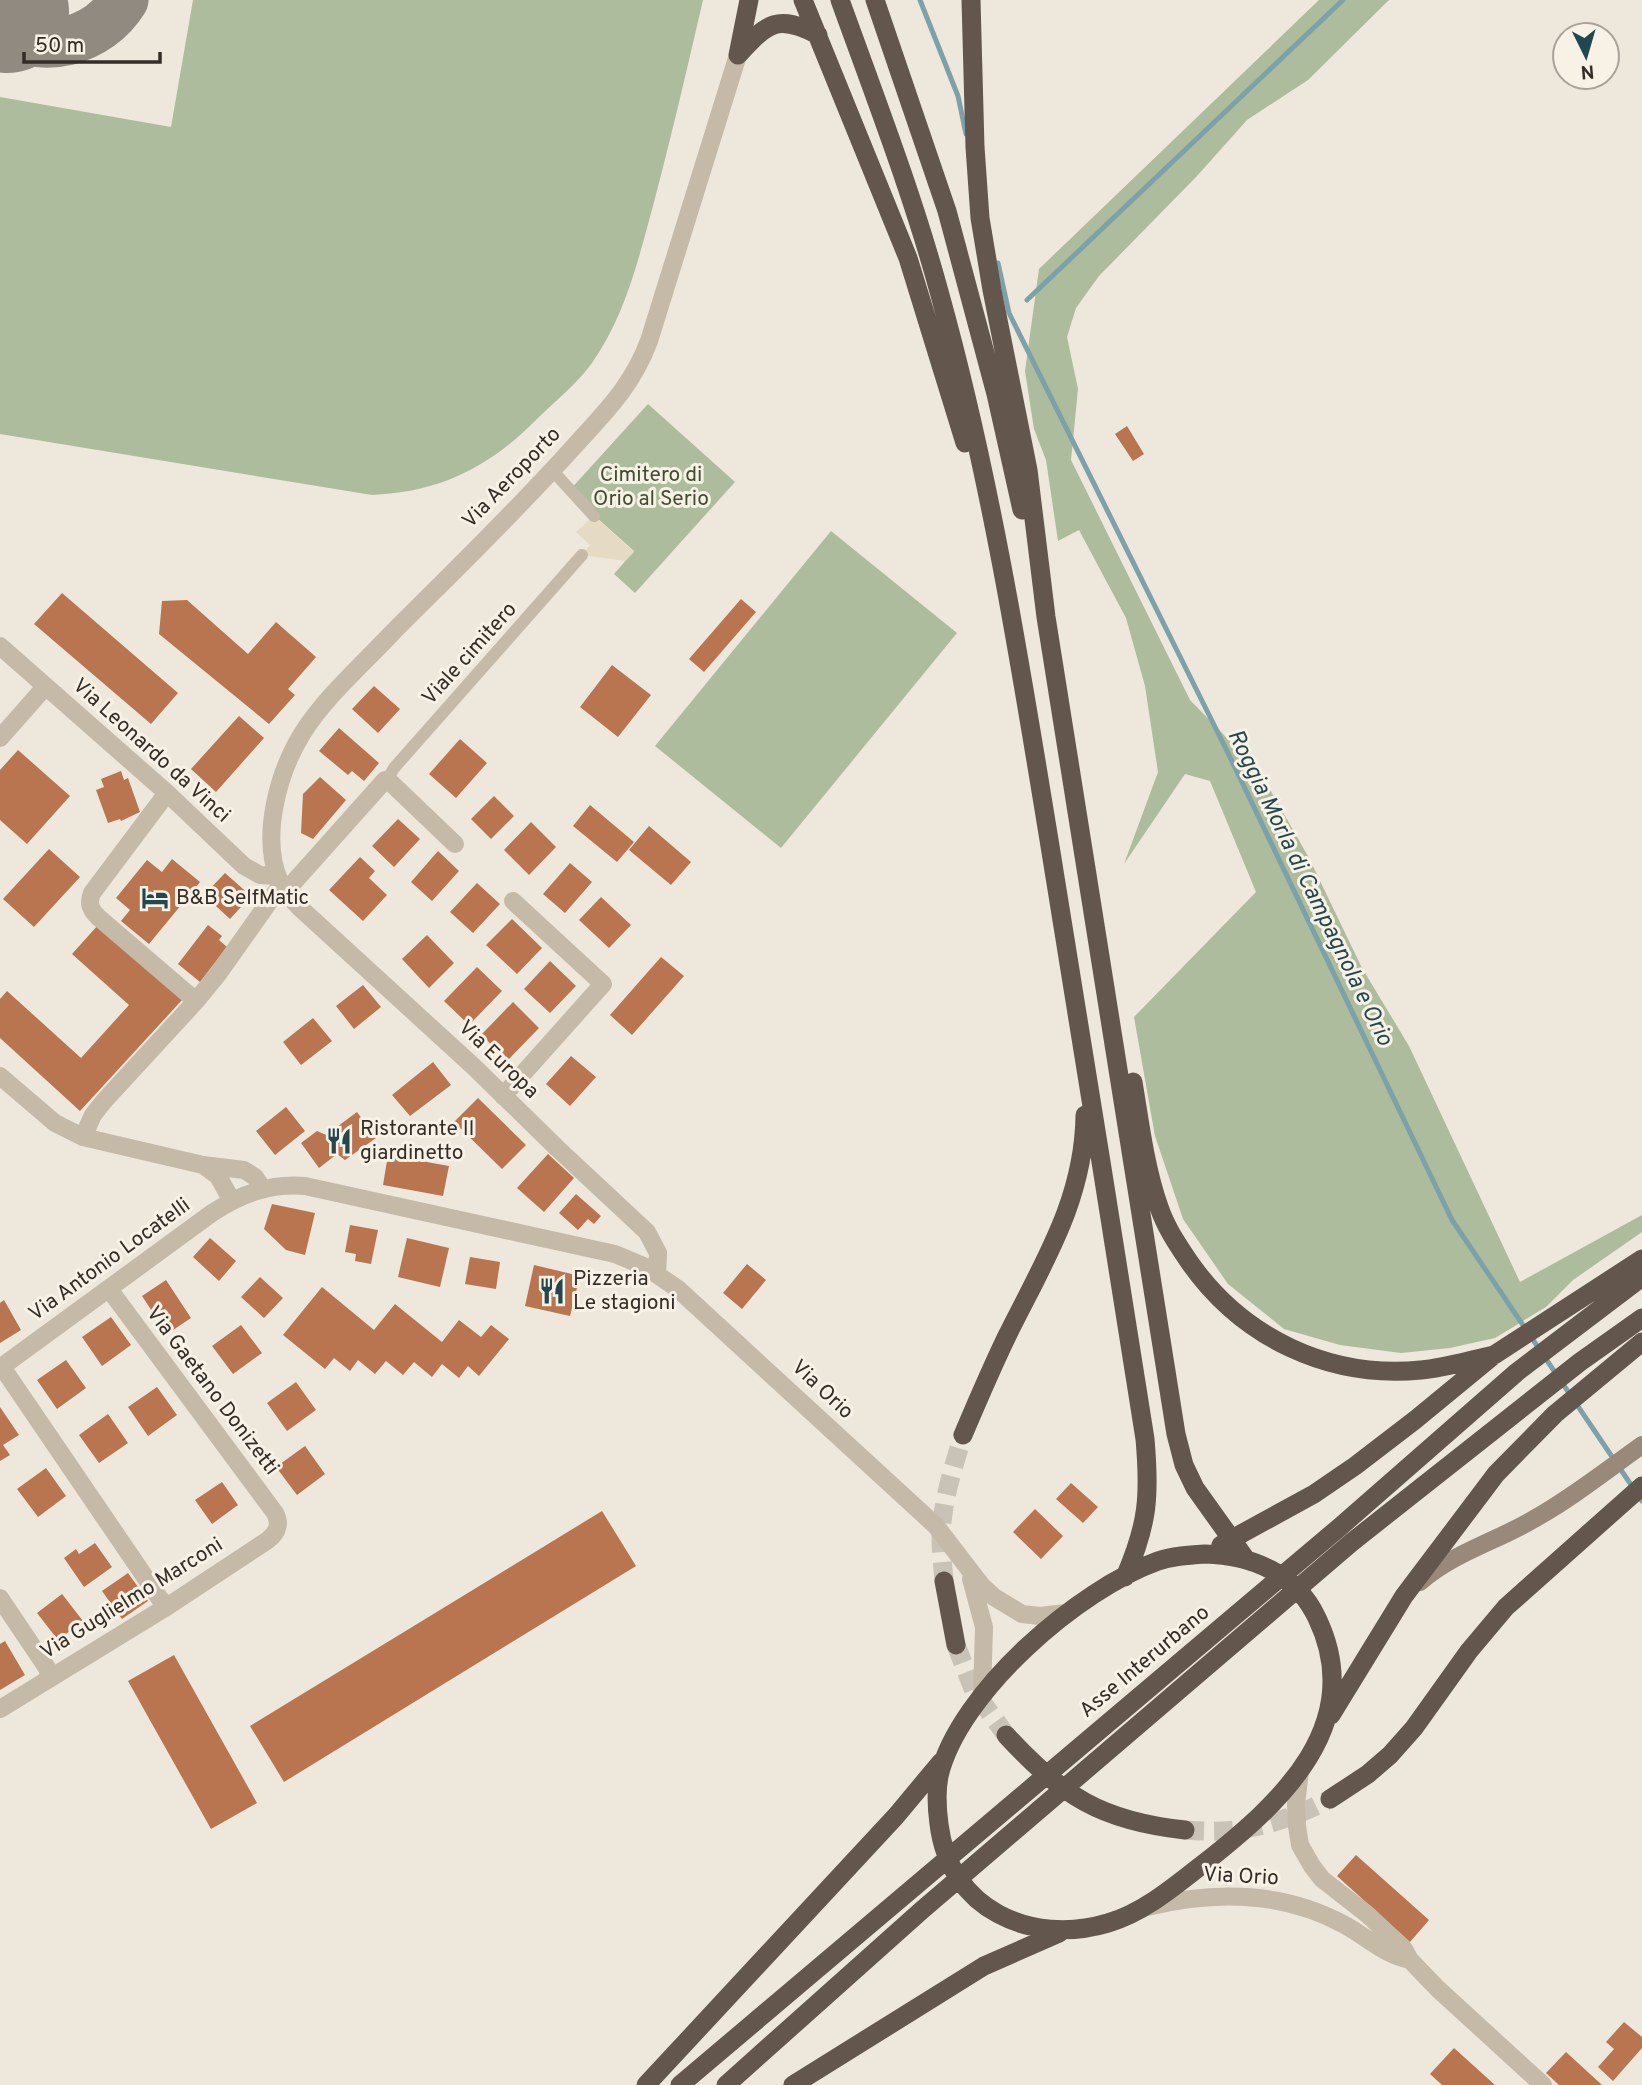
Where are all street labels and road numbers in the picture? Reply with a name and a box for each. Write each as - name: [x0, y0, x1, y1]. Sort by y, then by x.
- street label: Via Aeroporto: [457, 422, 567, 534]
- street label: Viale cimitero: [417, 597, 523, 711]
- street label: Via Leonardo da Vinci: [66, 673, 236, 829]
- street label: Via Europa: [452, 1015, 544, 1105]
- street label: Via Antonio Locatelli: [24, 1192, 196, 1328]
- street label: Via Gaetano Donizetti: [140, 1301, 284, 1481]
- street label: Via Orio: [785, 1354, 859, 1426]
- street label: Via Guglielmo Marconi: [36, 1532, 228, 1666]
- street label: Asse Interurbano: [1074, 1600, 1216, 1724]
- street label: Via Orio: [1203, 1862, 1279, 1892]

